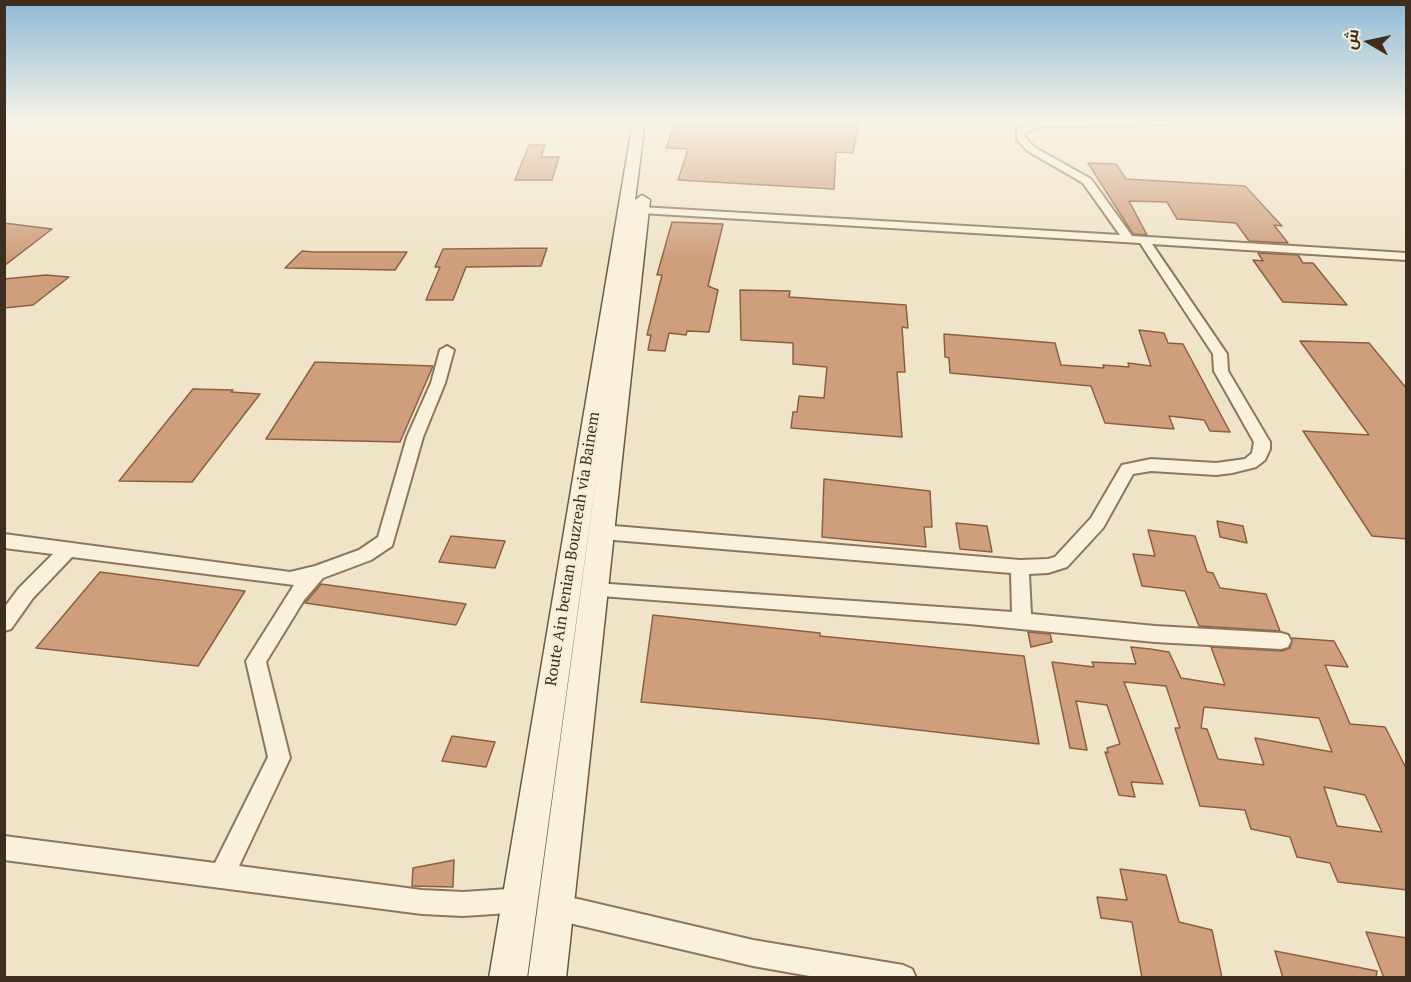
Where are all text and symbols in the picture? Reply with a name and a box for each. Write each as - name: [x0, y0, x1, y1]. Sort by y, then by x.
- north arrow: [1339, 12, 1399, 72]
- text: ش: [1339, 27, 1364, 51]
- street label: Route Ain benian Bouzreah via Bainem: [542, 410, 604, 688]

